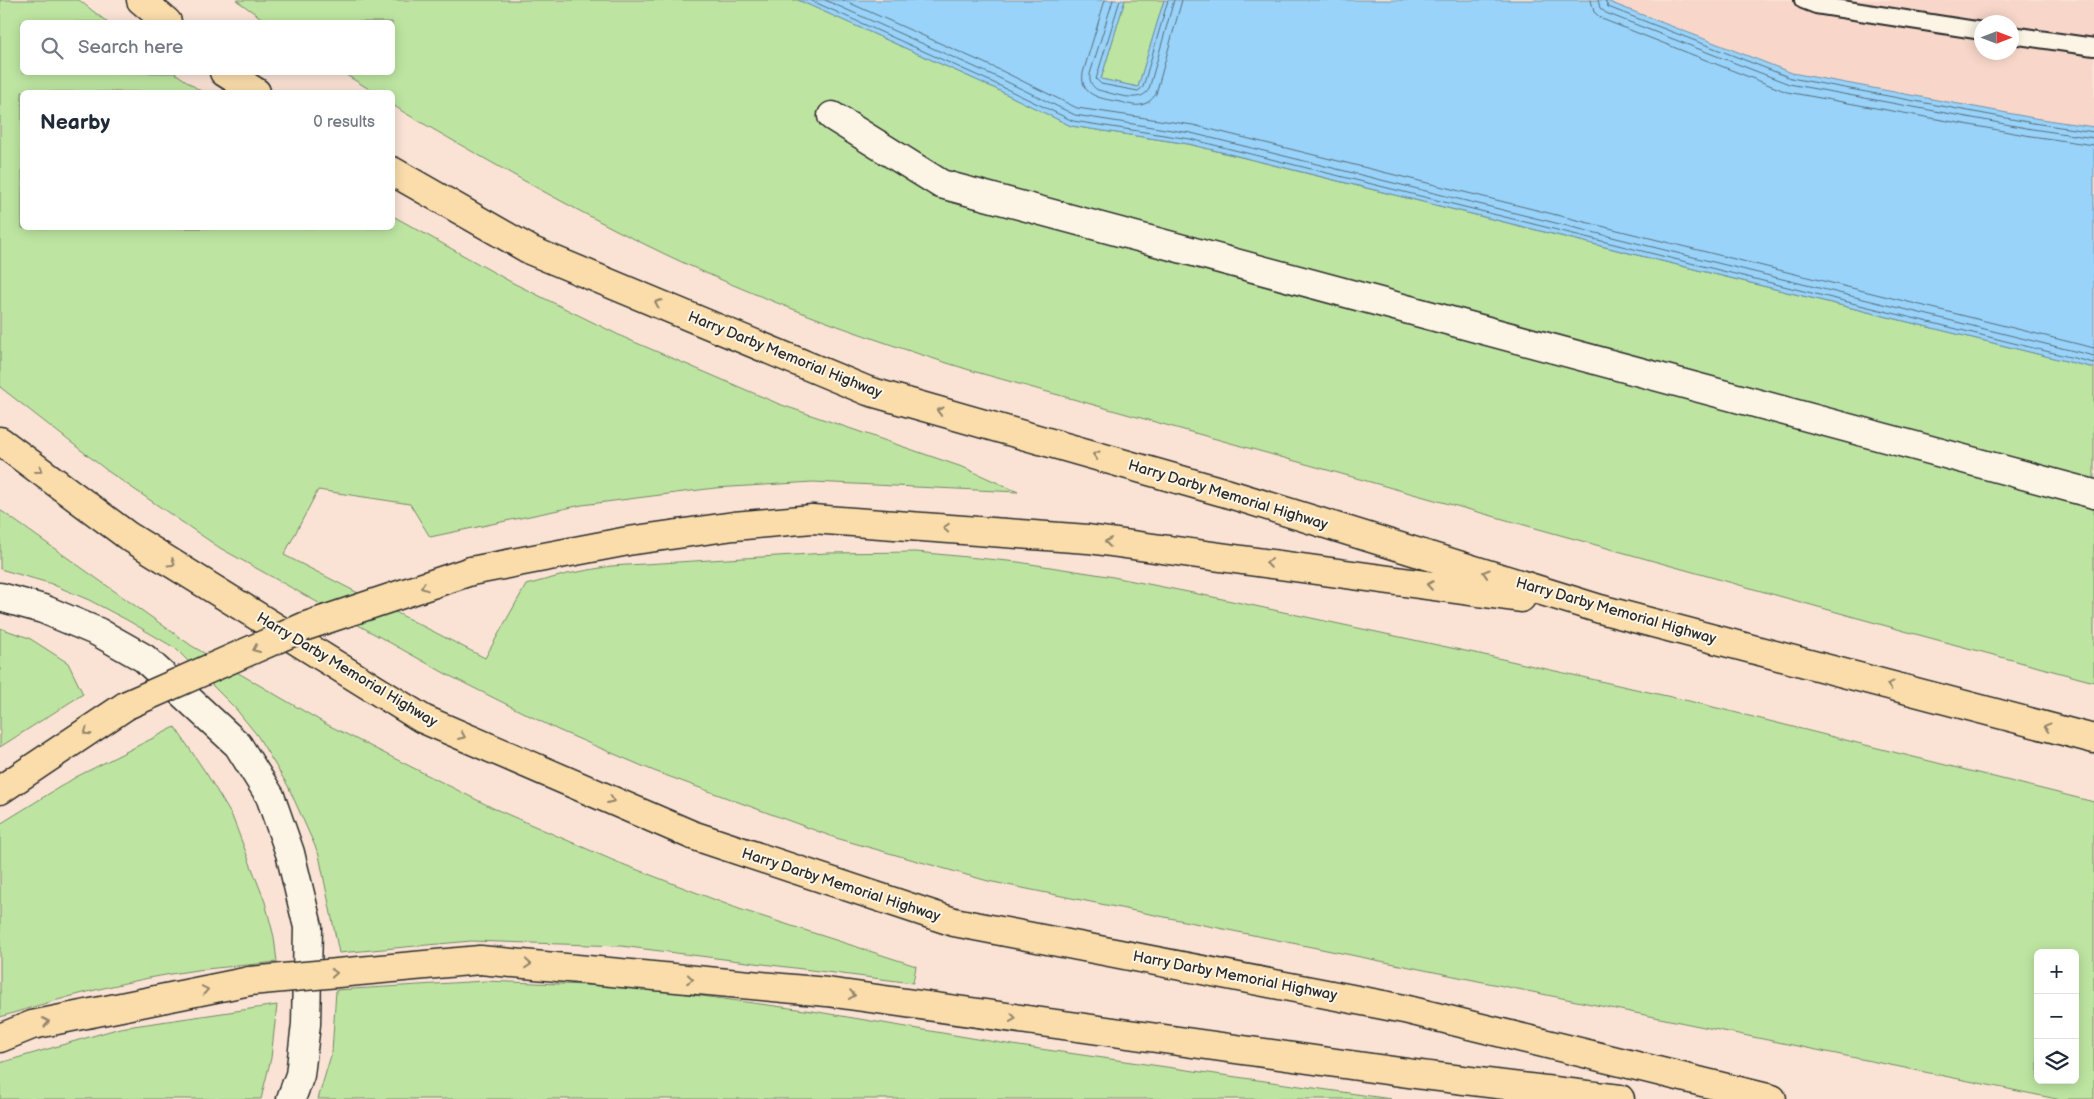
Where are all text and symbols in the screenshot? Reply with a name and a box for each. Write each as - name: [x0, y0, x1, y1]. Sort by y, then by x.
- north arrow: [1974, 15, 2019, 60]
- search box: [20, 20, 395, 75]
- icon: search: [38, 34, 66, 62]
- text: Search here: [78, 36, 183, 59]
- text: Nearby: [40, 110, 110, 135]
- text: 0 results: [313, 113, 375, 132]
- one-way arrow: [654, 299, 663, 309]
- street label: Harry Darby Memorial Highway: [685, 307, 885, 403]
- one-way arrow: [935, 406, 944, 417]
- one-way arrow: [1093, 451, 1101, 461]
- street label: Harry Darby Memorial Highway: [1126, 456, 1330, 535]
- one-way arrow: [33, 464, 43, 473]
- one-way arrow: [942, 522, 950, 533]
- one-way arrow: [1104, 537, 1112, 547]
- one-way arrow: [167, 557, 176, 566]
- one-way arrow: [1265, 559, 1273, 569]
- one-way arrow: [1483, 569, 1491, 579]
- street label: Harry Darby Memorial Highway: [1514, 573, 1719, 649]
- one-way arrow: [421, 581, 429, 591]
- one-way arrow: [1426, 581, 1434, 591]
- street label: Harry Darby Memorial Highway: [253, 608, 441, 732]
- one-way arrow: [252, 643, 260, 653]
- one-way arrow: [1885, 680, 1894, 691]
- one-way arrow: [2043, 722, 2051, 732]
- one-way arrow: [83, 726, 92, 735]
- one-way arrow: [457, 729, 466, 740]
- one-way arrow: [606, 794, 615, 805]
- street label: Harry Darby Memorial Highway: [739, 844, 943, 926]
- street label: Harry Darby Memorial Highway: [1131, 947, 1339, 1005]
- map controls: [2034, 949, 2079, 1084]
- button: +: [2034, 949, 2079, 994]
- one-way arrow: [525, 958, 533, 969]
- one-way arrow: [330, 968, 338, 979]
- one-way arrow: [687, 973, 695, 984]
- one-way arrow: [201, 986, 210, 996]
- one-way arrow: [848, 990, 856, 1000]
- button: −: [2034, 994, 2079, 1039]
- one-way arrow: [1009, 1012, 1017, 1023]
- one-way arrow: [42, 1018, 51, 1028]
- button: layers: [2034, 1039, 2079, 1084]

